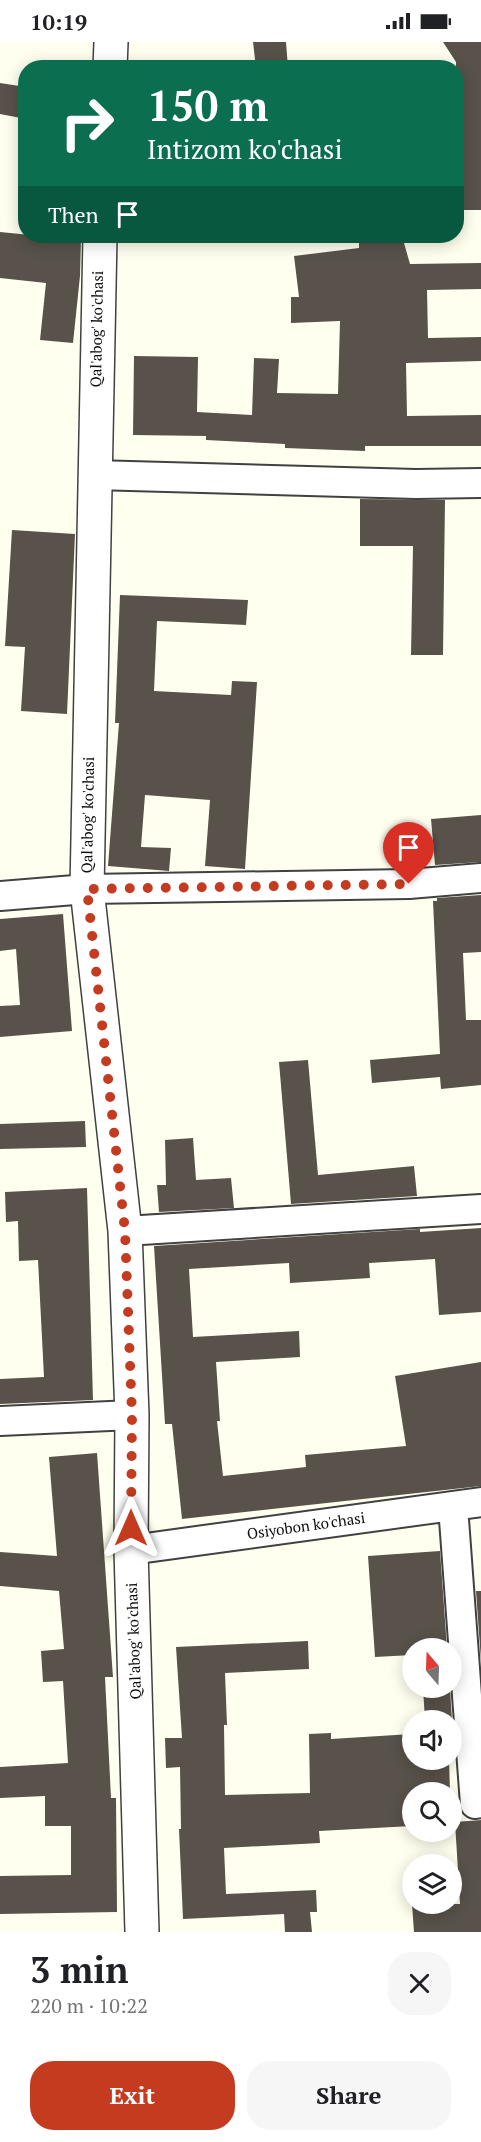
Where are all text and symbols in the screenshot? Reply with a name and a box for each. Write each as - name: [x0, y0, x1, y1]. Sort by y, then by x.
- text: 10:19: [30, 7, 87, 36]
- text: 150 m: [147, 77, 268, 133]
- icon: right: [48, 84, 126, 162]
- text: Intizom ko'chasi: [147, 131, 343, 167]
- icon: arrive: [111, 198, 144, 231]
- text: Then: [48, 200, 99, 229]
- street label: Qal'abog' ko'chasi: [85, 270, 107, 388]
- street label: Qal'abog' ko'chasi: [76, 756, 98, 874]
- pin: [383, 822, 434, 884]
- icon: arrive: [392, 831, 425, 864]
- position arrow: [99, 1496, 163, 1560]
- street label: Osiyobon ko'chasi: [245, 1507, 366, 1543]
- street label: Qal'abog' ko'chasi: [121, 1582, 145, 1700]
- north arrow: [402, 1638, 462, 1698]
- map controls: [402, 1638, 462, 1914]
- button: sound: [402, 1710, 462, 1770]
- button: search: [402, 1782, 462, 1842]
- button: layers: [402, 1854, 462, 1914]
- text: 3 min: [30, 1946, 128, 1993]
- button: close: [388, 1952, 451, 2015]
- text: 220 m · 10:22: [30, 1992, 148, 2019]
- button: Exit: [30, 2061, 235, 2130]
- button: Share: [247, 2061, 451, 2130]

